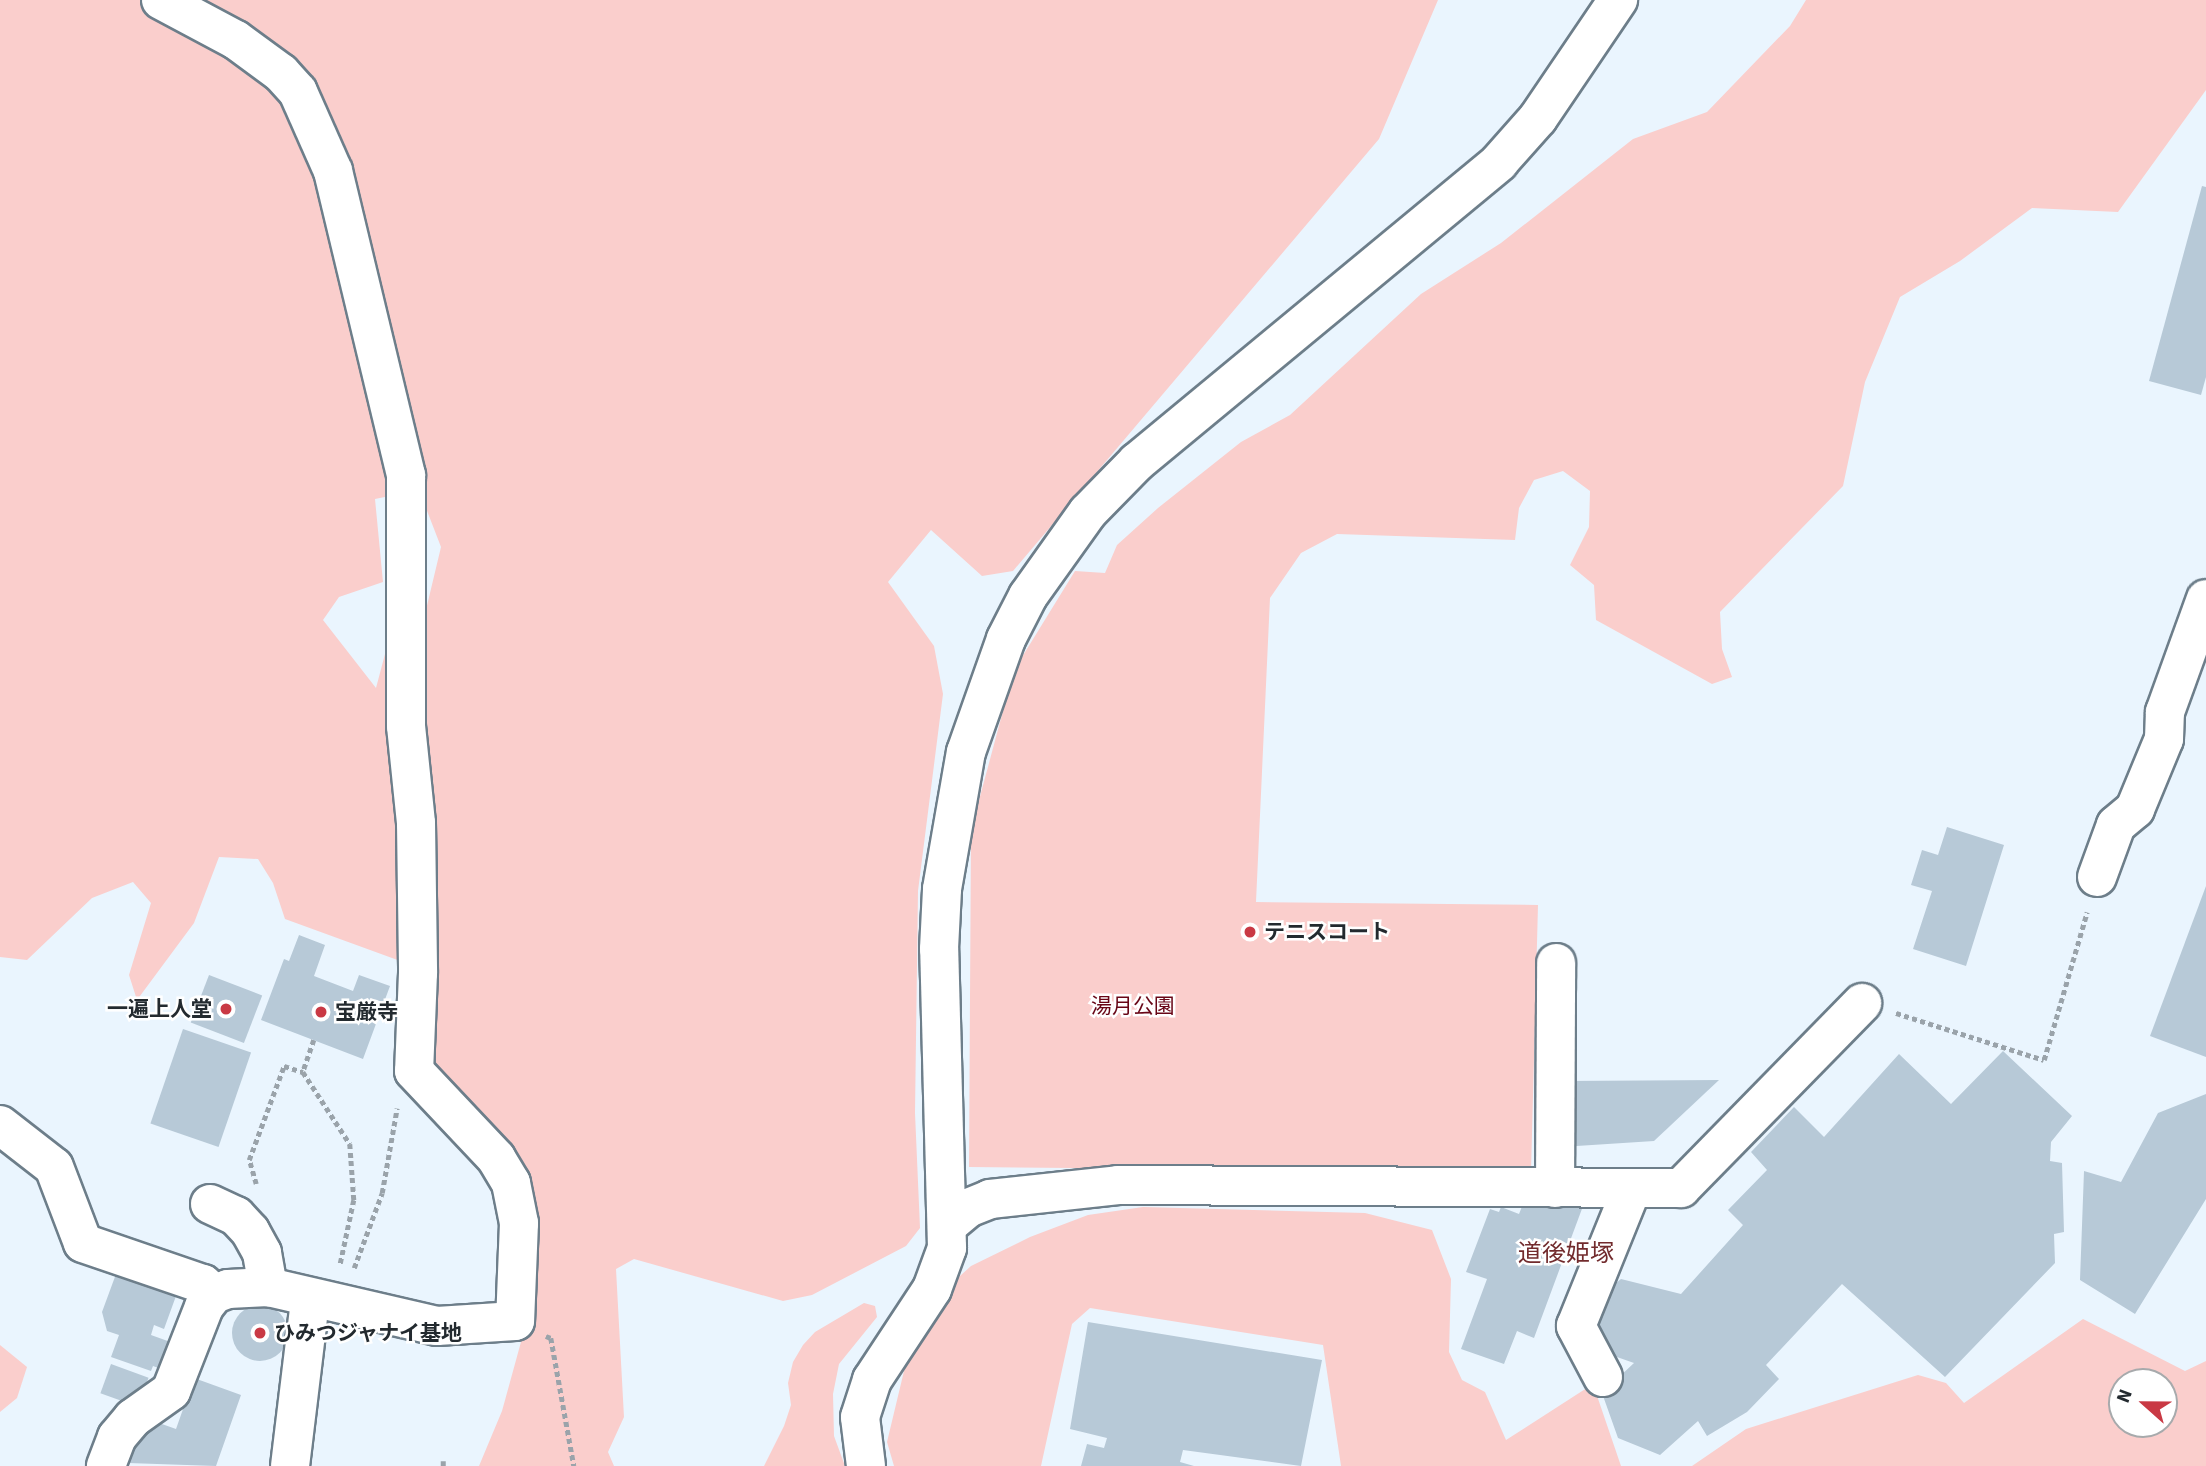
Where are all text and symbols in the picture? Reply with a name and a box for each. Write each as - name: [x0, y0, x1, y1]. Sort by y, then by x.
- place label: テニスコート: [1264, 919, 1390, 945]
- marker: テニスコート: [1242, 924, 1258, 940]
- park label: 湯月公園: [1091, 993, 1175, 1019]
- place label: 一遍上人堂: [107, 996, 212, 1022]
- place label: 宝厳寺: [335, 999, 398, 1025]
- marker: 一遍上人堂: [218, 1001, 234, 1017]
- marker: 宝厳寺: [313, 1004, 329, 1020]
- district label: 道後姫塚: [1518, 1240, 1614, 1268]
- place label: ひみつジャナイ基地: [274, 1320, 463, 1346]
- marker: ひみつジャナイ基地: [252, 1325, 268, 1341]
- north arrow: [2108, 1368, 2178, 1438]
- text: N: [2110, 1385, 2140, 1407]

